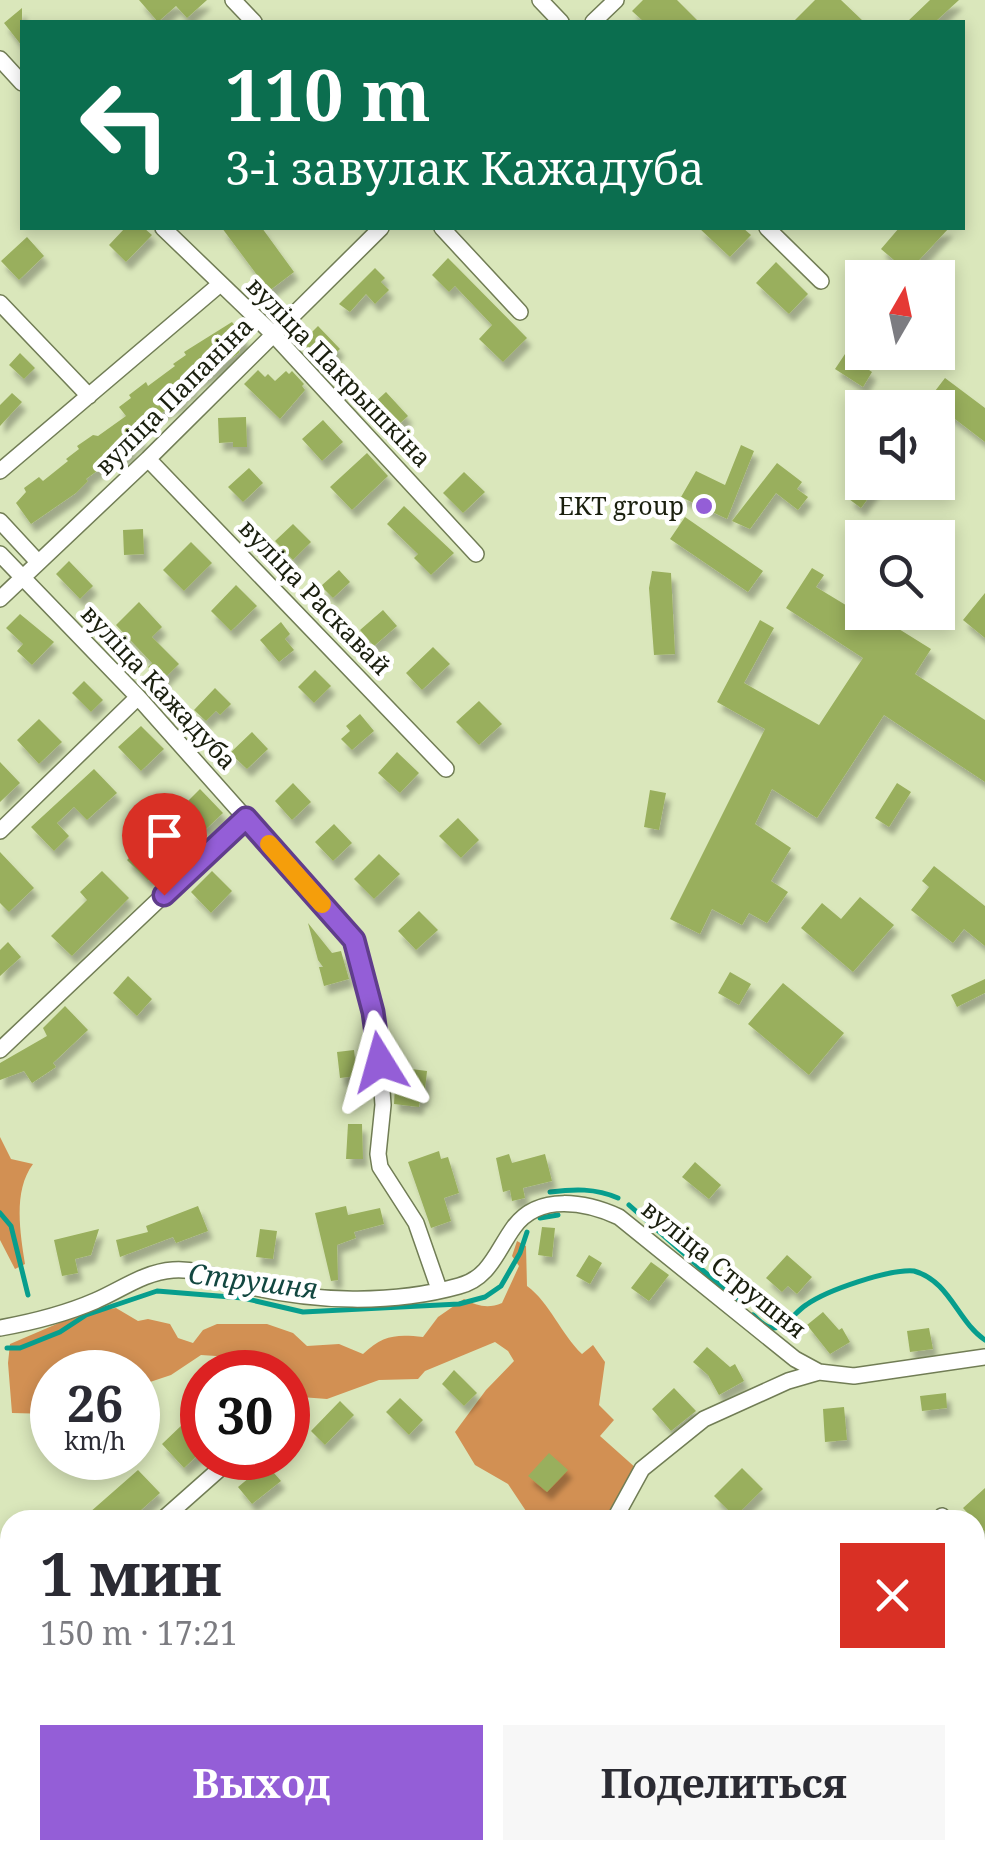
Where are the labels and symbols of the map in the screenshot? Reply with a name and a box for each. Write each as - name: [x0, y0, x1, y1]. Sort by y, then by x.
- north arrow: [845, 260, 955, 370]
- street label: вуліца Пакрышкіна: [240, 269, 440, 474]
- street label: вуліца Папаніна: [87, 309, 260, 482]
- place label: EKT group: [558, 488, 684, 522]
- marker: EKT group: [693, 495, 715, 517]
- street label: вуліца Раскавай: [232, 511, 399, 682]
- street label: вуліца Кажадуба: [74, 597, 245, 776]
- pin: [122, 793, 207, 896]
- position arrow: [328, 1010, 432, 1114]
- street label: вуліца Струшня: [635, 1191, 814, 1345]
- water label: Струшня: [186, 1253, 320, 1307]
- speed limit sign: 30: [180, 1350, 310, 1480]

